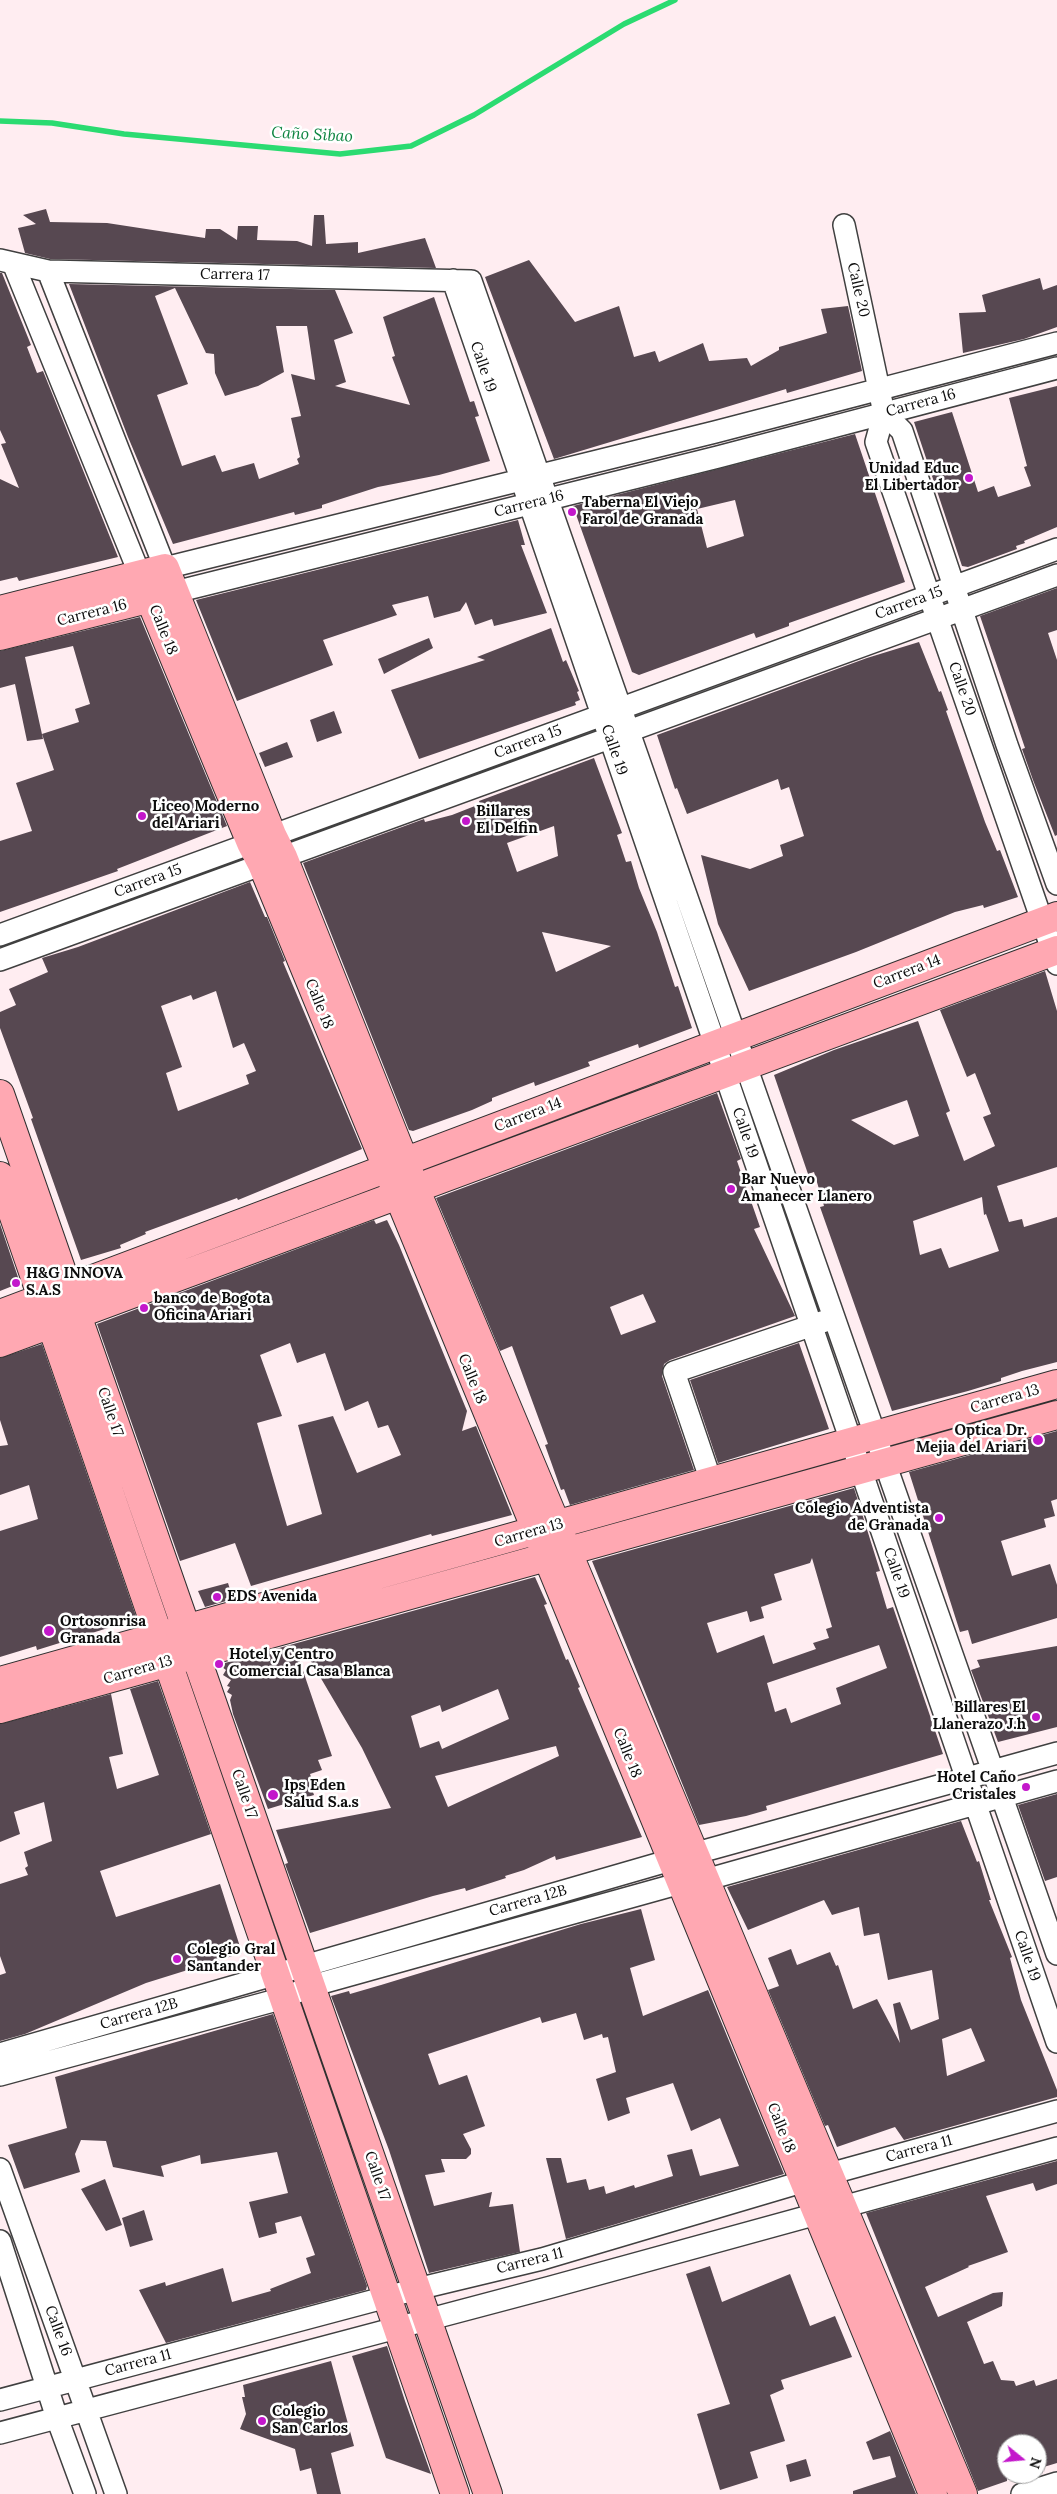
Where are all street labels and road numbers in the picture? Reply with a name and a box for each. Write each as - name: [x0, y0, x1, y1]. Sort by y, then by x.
- street label: Calle 20: [843, 261, 873, 319]
- street label: Carrera 17: [200, 265, 270, 285]
- street label: Calle 19: [466, 339, 500, 395]
- street label: Carrera 16: [884, 385, 958, 421]
- street label: Carrera 16: [492, 487, 566, 521]
- street label: Carrera 15: [873, 582, 945, 624]
- street label: Carrera 16: [55, 596, 129, 630]
- street label: Calle 18: [145, 602, 181, 658]
- street label: Calle 20: [944, 660, 980, 718]
- street label: Carrera 15: [492, 721, 564, 763]
- street label: Calle 19: [597, 722, 631, 778]
- street label: Carrera 15: [112, 860, 184, 902]
- street label: Carrera 14: [871, 951, 943, 993]
- street label: Calle 18: [301, 976, 337, 1032]
- street label: Carrera 14: [492, 1094, 564, 1136]
- street label: Calle 19: [728, 1105, 762, 1161]
- street label: Calle 18: [454, 1351, 490, 1407]
- street label: Carrera 13: [968, 1381, 1042, 1417]
- street label: Calle 17: [93, 1385, 127, 1439]
- street label: Carrera 13: [492, 1515, 566, 1551]
- street label: Calle 19: [879, 1545, 913, 1601]
- street label: Carrera 13: [101, 1652, 175, 1688]
- street label: Calle 18: [609, 1725, 645, 1781]
- street label: Calle 17: [227, 1767, 261, 1821]
- street label: Carrera 12B: [487, 1881, 569, 1921]
- street label: Calle 19: [1010, 1928, 1044, 1984]
- street label: Carrera 12B: [98, 1994, 180, 2034]
- street label: Calle 18: [763, 2100, 799, 2156]
- street label: Carrera 11: [884, 2131, 954, 2167]
- street label: Calle 17: [360, 2149, 394, 2203]
- street label: Carrera 11: [495, 2244, 565, 2278]
- street label: Calle 16: [41, 2303, 75, 2359]
- street label: Carrera 11: [103, 2345, 173, 2381]

